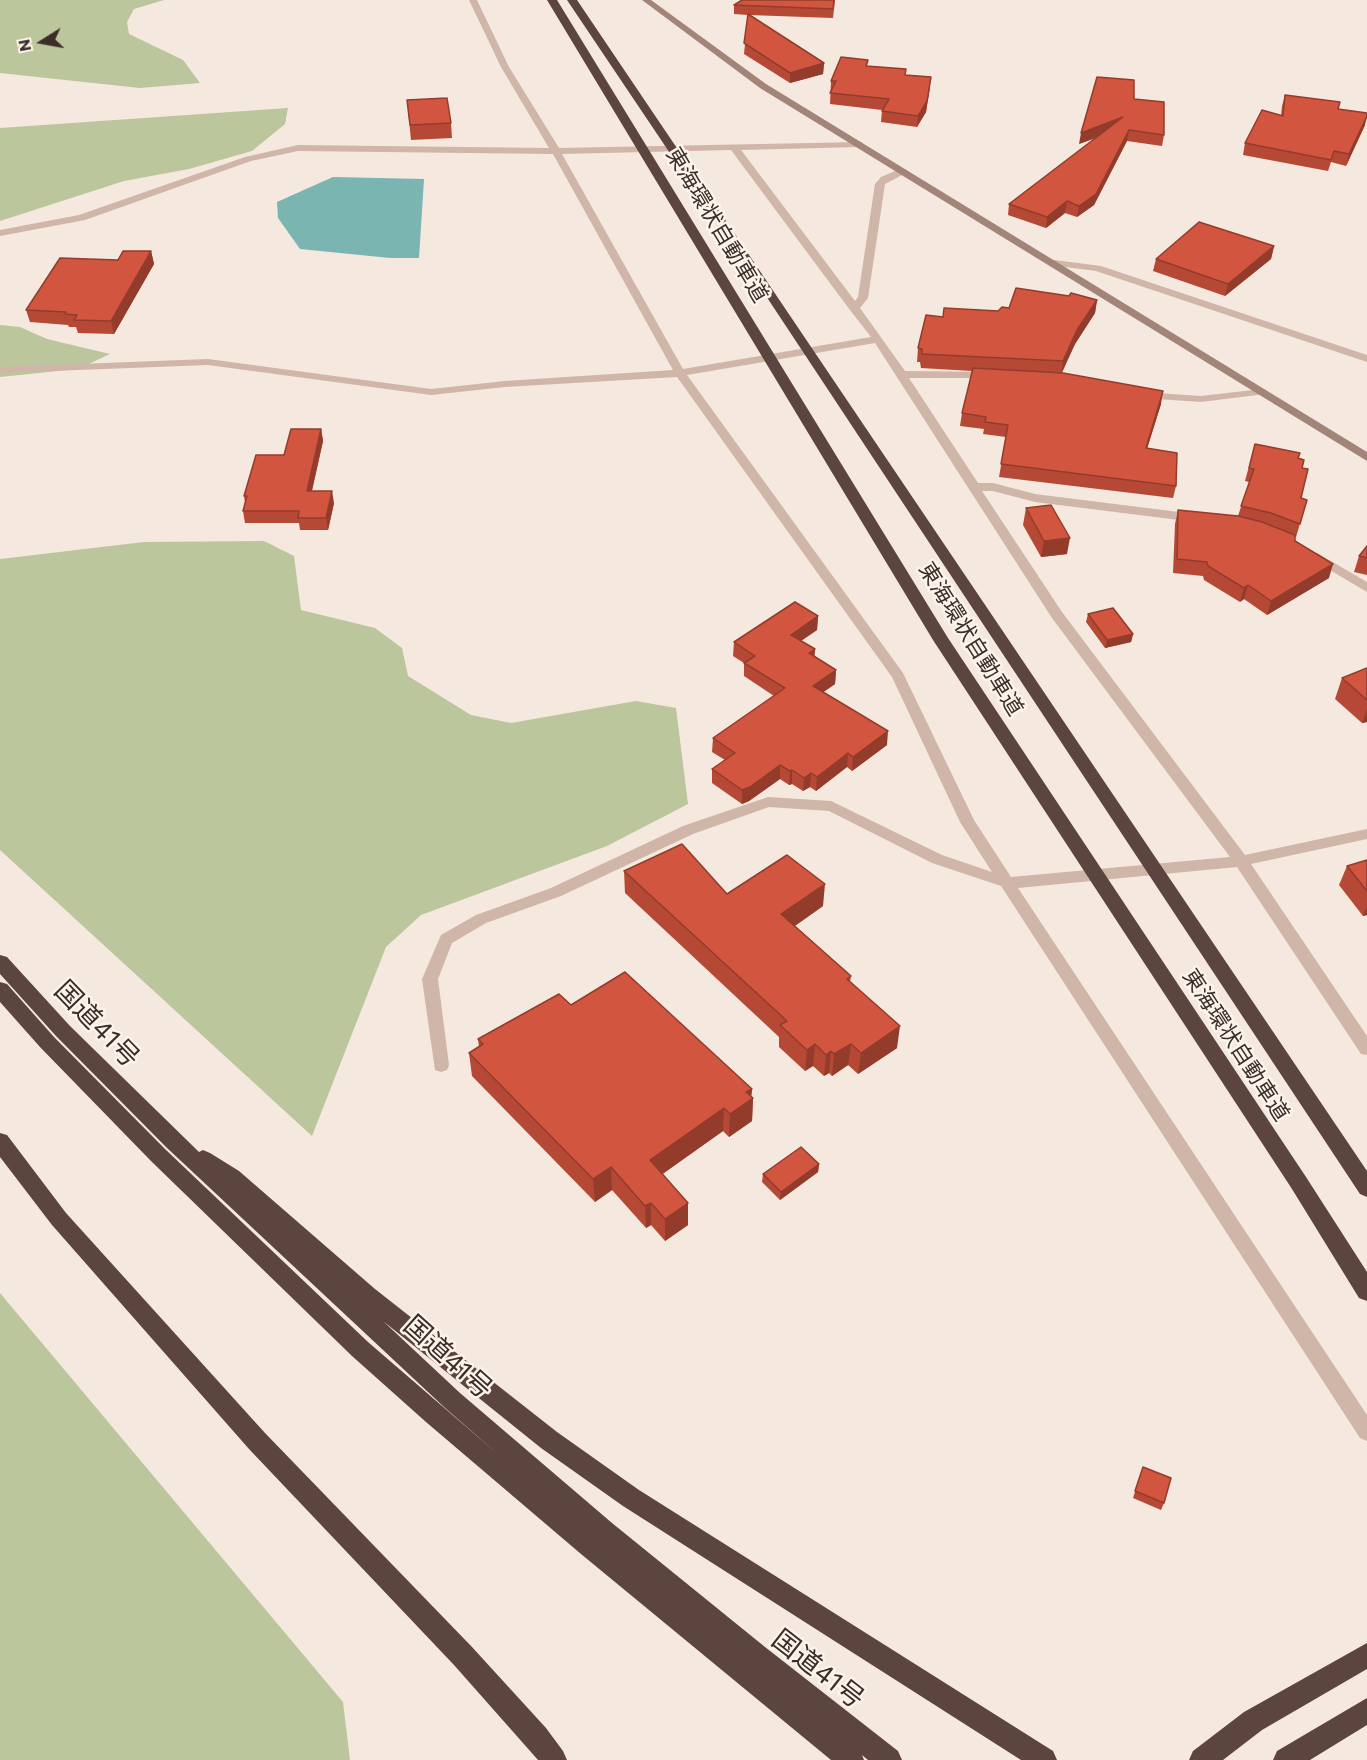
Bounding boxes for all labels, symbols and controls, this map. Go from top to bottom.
north arrow [12,12,72,72]
text: N [13,38,34,53]
street label: 東海環状自動車道 [660,143,774,307]
street label: 東海環状自動車道 [913,557,1029,721]
street label: 東海環状自動車道 [1177,964,1295,1126]
street label: 国道41号 [48,974,146,1074]
street label: 国道41号 [397,1309,499,1405]
street label: 国道41号 [766,1623,870,1715]

